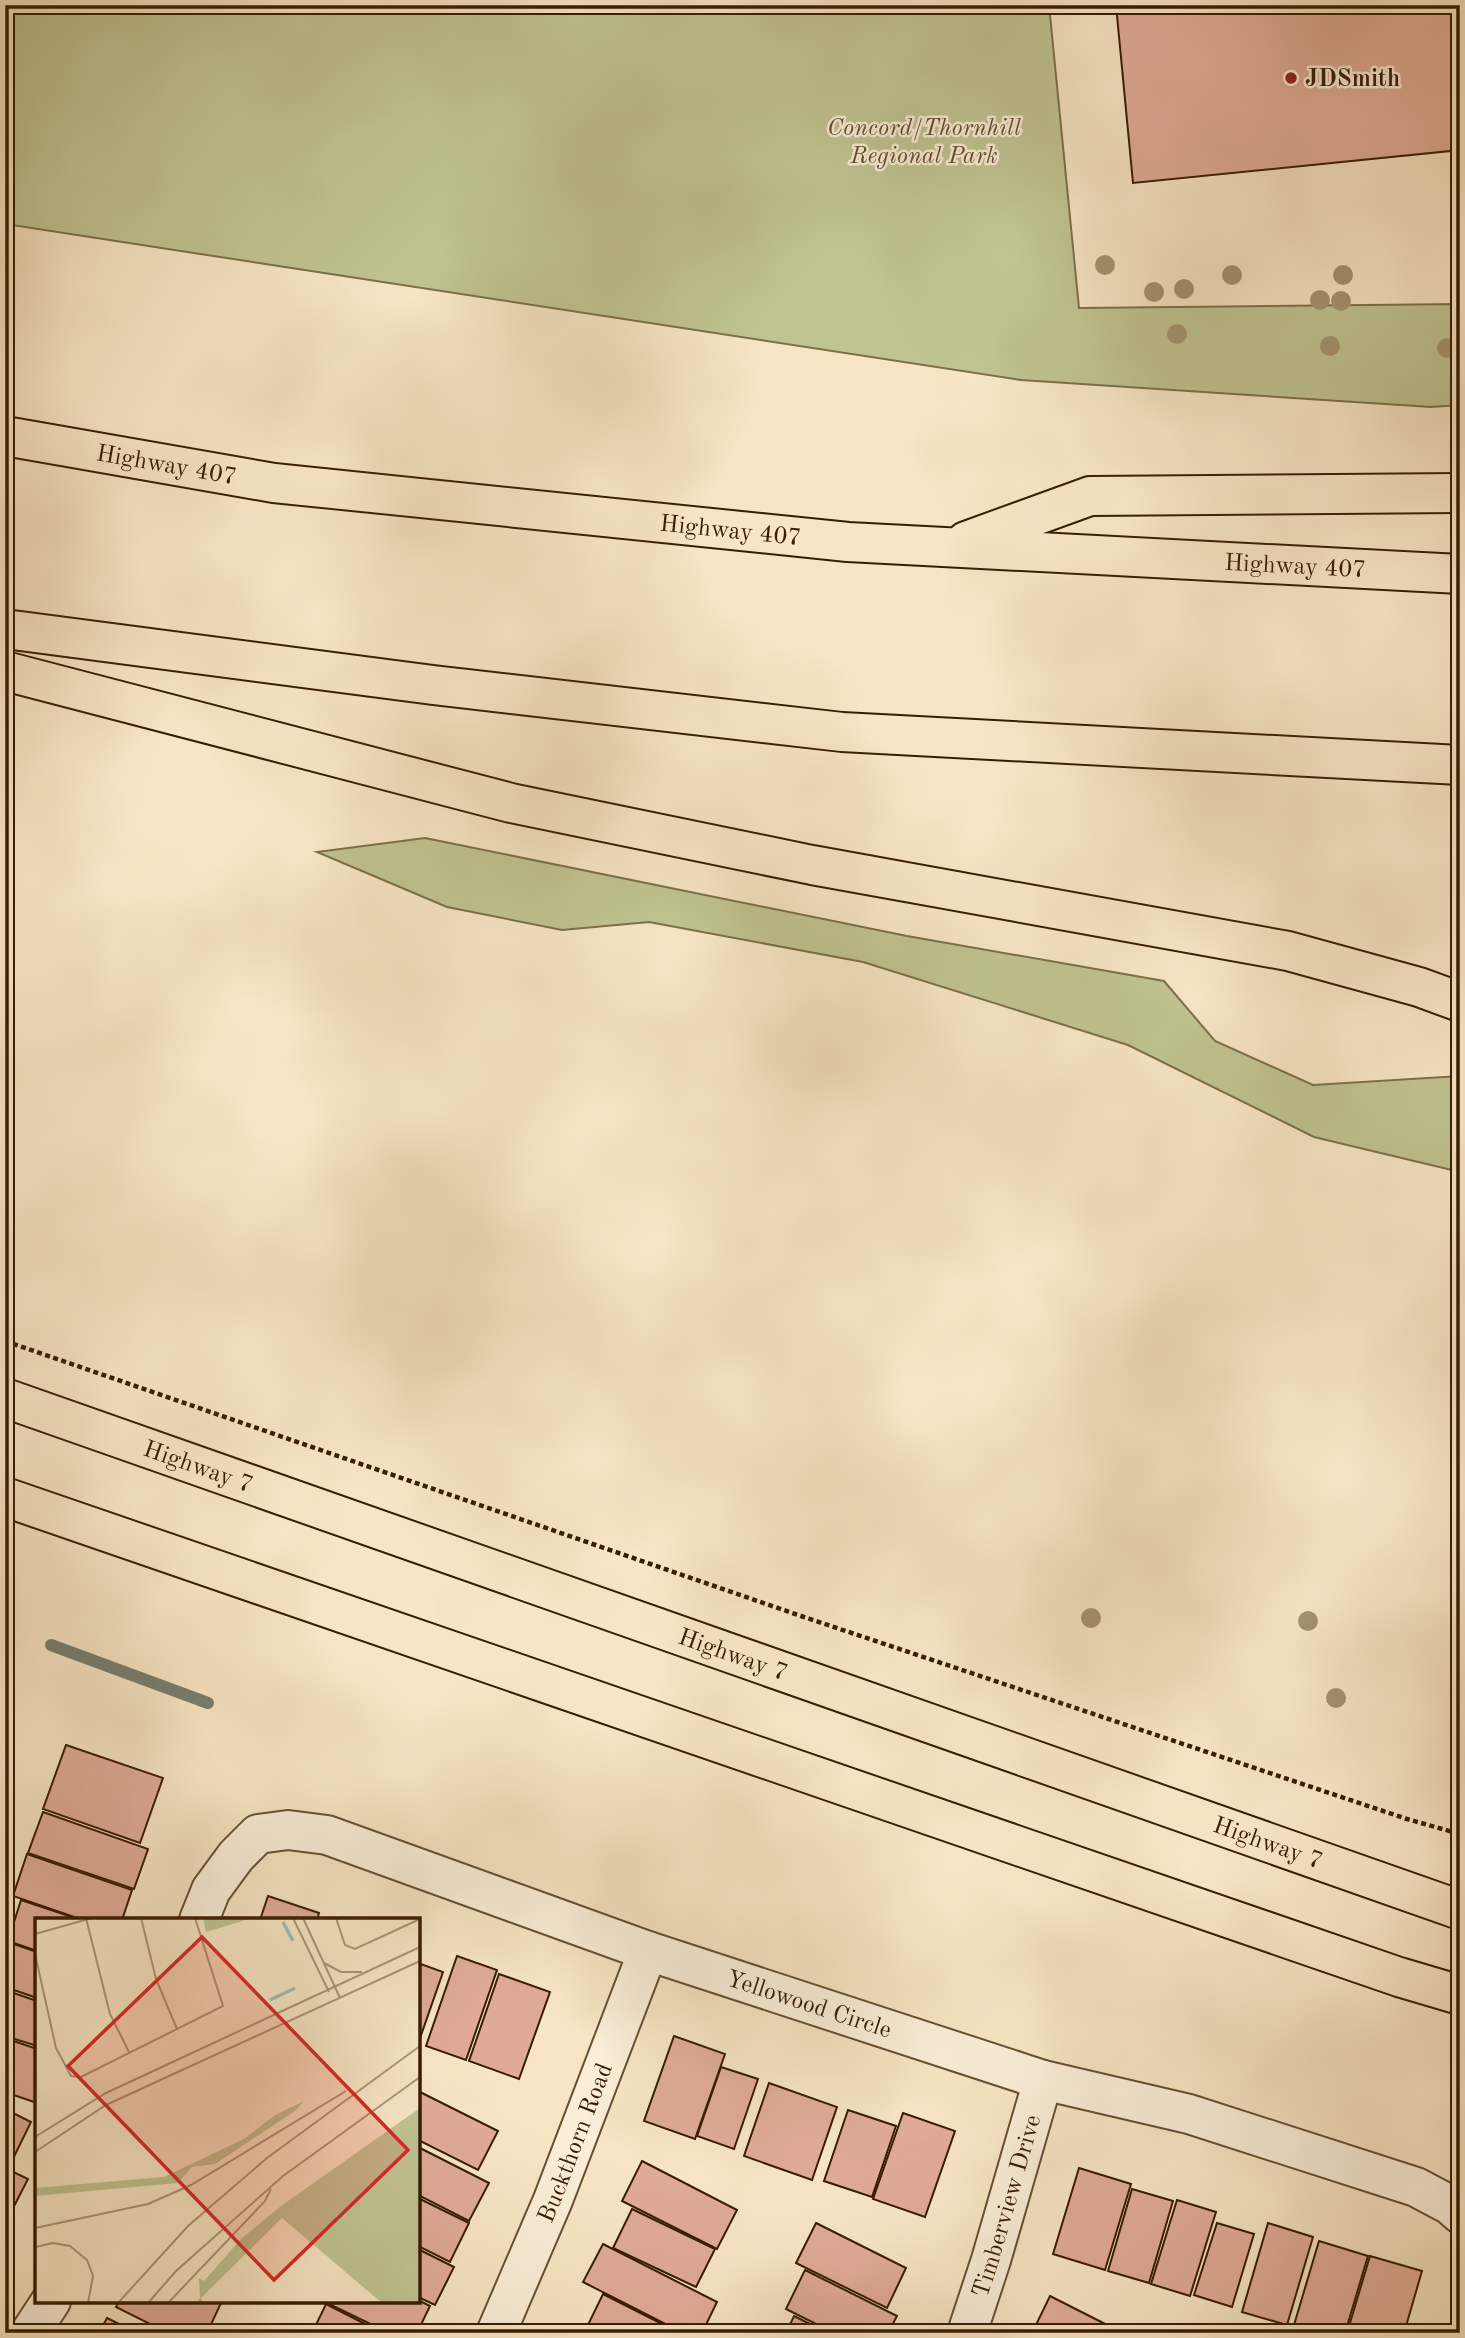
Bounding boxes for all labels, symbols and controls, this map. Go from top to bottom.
place label: JDSmith [1305,68,1400,92]
marker: JDSmith [1283,70,1299,86]
park label: Concord/Thornhill Regional Park [827,117,1021,169]
street label: Highway 407 [94,442,238,490]
street label: Highway 407 [658,513,802,551]
street label: Highway 407 [1224,552,1367,583]
street label: Highway 7 [140,1438,256,1498]
street label: Highway 7 [675,1626,790,1686]
street label: Highway 7 [1210,1814,1325,1875]
inset map [35,1918,420,2303]
street label: Yellowood Circle [723,1967,894,2044]
street label: Buckthorn Road [535,2060,618,2227]
street label: Timberview Drive [969,2112,1046,2301]

